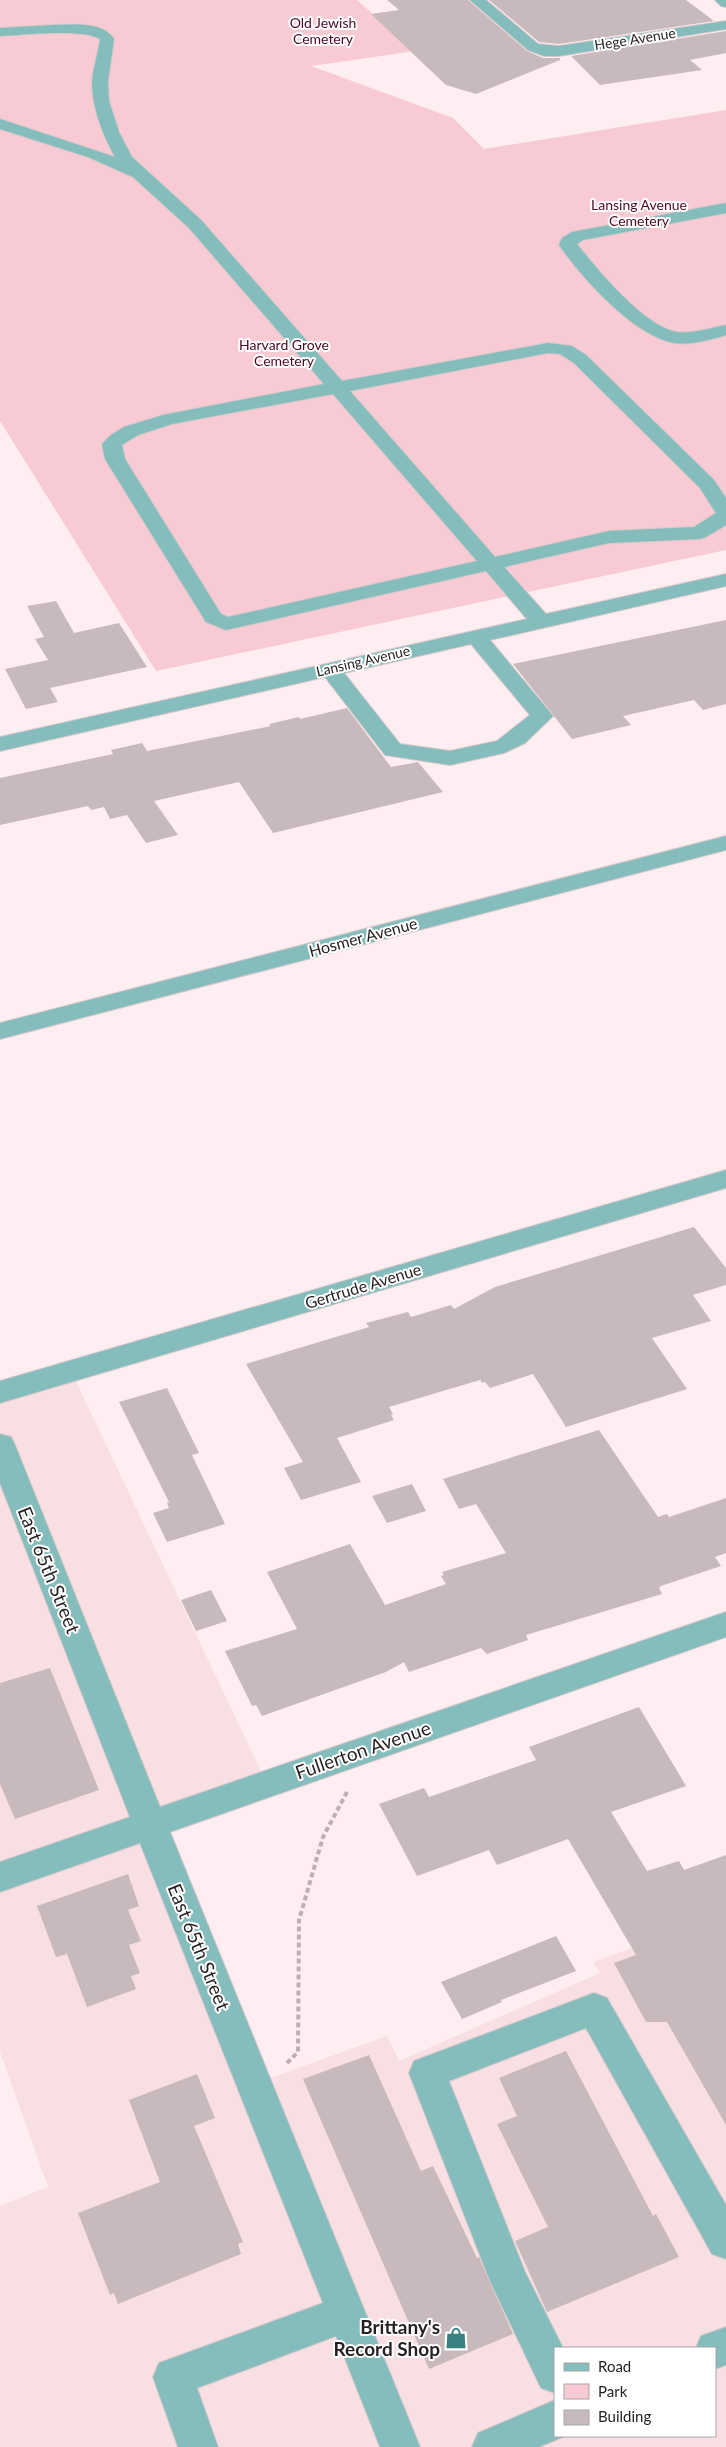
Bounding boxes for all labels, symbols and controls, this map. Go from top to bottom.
park label: Old Jewish Cemetery [290,14,356,47]
street label: Hege Avenue [593,24,677,53]
park label: Lansing Avenue Cemetery [591,196,687,229]
park label: Harvard Grove Cemetery [239,336,329,369]
street label: Lansing Avenue [314,641,412,680]
street label: Hosmer Avenue [307,913,419,960]
street label: Gertrude Avenue [303,1259,423,1312]
street label: East 65th Street [14,1503,85,1637]
street label: Fullerton Avenue [292,1716,434,1783]
street label: East 65th Street [164,1880,235,2014]
place label: Brittany's Record Shop [333,2315,440,2360]
shop icon: Brittany's Record Shop [443,2325,469,2351]
legend [554,2347,716,2437]
text: Road [598,2357,631,2375]
text: Park [598,2382,628,2400]
text: Building [598,2407,651,2425]

